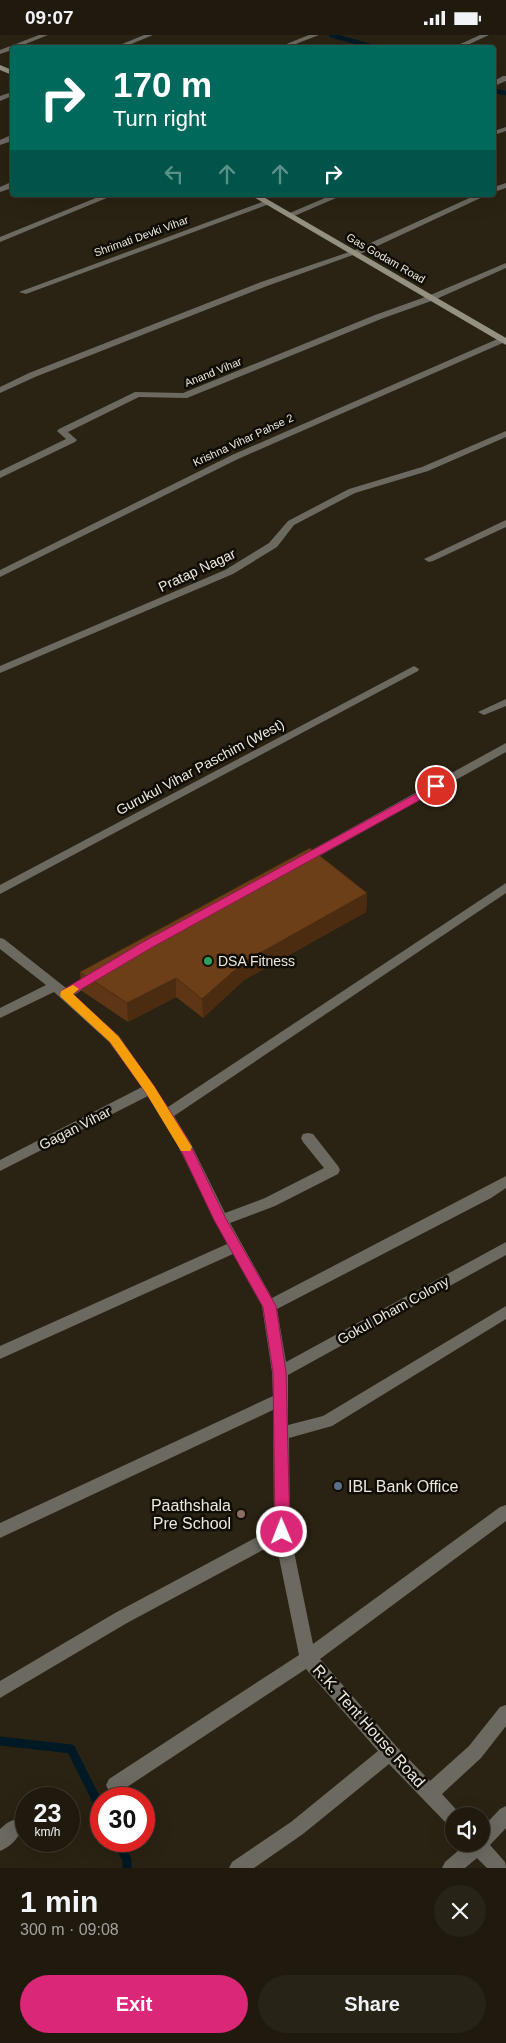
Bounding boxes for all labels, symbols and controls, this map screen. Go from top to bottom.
text: 09:07 [25,7,74,28]
icon: right [30,65,95,130]
text: 170 m [113,65,212,104]
text: Turn right [113,106,206,131]
icon: left [160,160,188,188]
icon: ahead [213,160,241,188]
icon: ahead [266,160,294,188]
icon: right [319,160,347,188]
street label: Shrimati Devki Vihar [92,213,190,259]
street label: Gas Godam Road [345,231,427,285]
street label: Anand Vihar [183,355,244,389]
street label: Krishna Vihar Pahse 2 [191,411,295,469]
street label: Pratap Nagar [156,545,238,595]
street label: Gurukul Vihar Paschim (West) [113,716,287,818]
pin [415,765,457,807]
icon: arrive [422,772,450,800]
place label: DSA Fitness [218,953,295,969]
marker: DSA Fitness [202,955,214,967]
street label: Gagan Vihar [36,1103,114,1153]
street label: Gokul Dham Colony [334,1273,452,1347]
place label: IBL Bank Office [348,1478,458,1495]
marker: IBL Bank Office [332,1480,344,1492]
place label: Paathshala Pre School [151,1497,231,1532]
position arrow [255,1505,307,1557]
marker: Paathshala Pre School [235,1508,247,1520]
street label: R.K. Tent House Road [310,1661,428,1791]
speed limit sign: 30 [90,1787,155,1852]
text: 23 [34,1799,61,1827]
map controls [445,1807,490,1852]
button: sound [445,1807,490,1852]
text: km/h [34,1825,61,1839]
text: 1 min [20,1885,98,1918]
button: close [434,1885,486,1937]
text: 300 m · 09:08 [20,1921,119,1938]
button: Exit [20,1975,248,2033]
button: Share [258,1975,486,2033]

